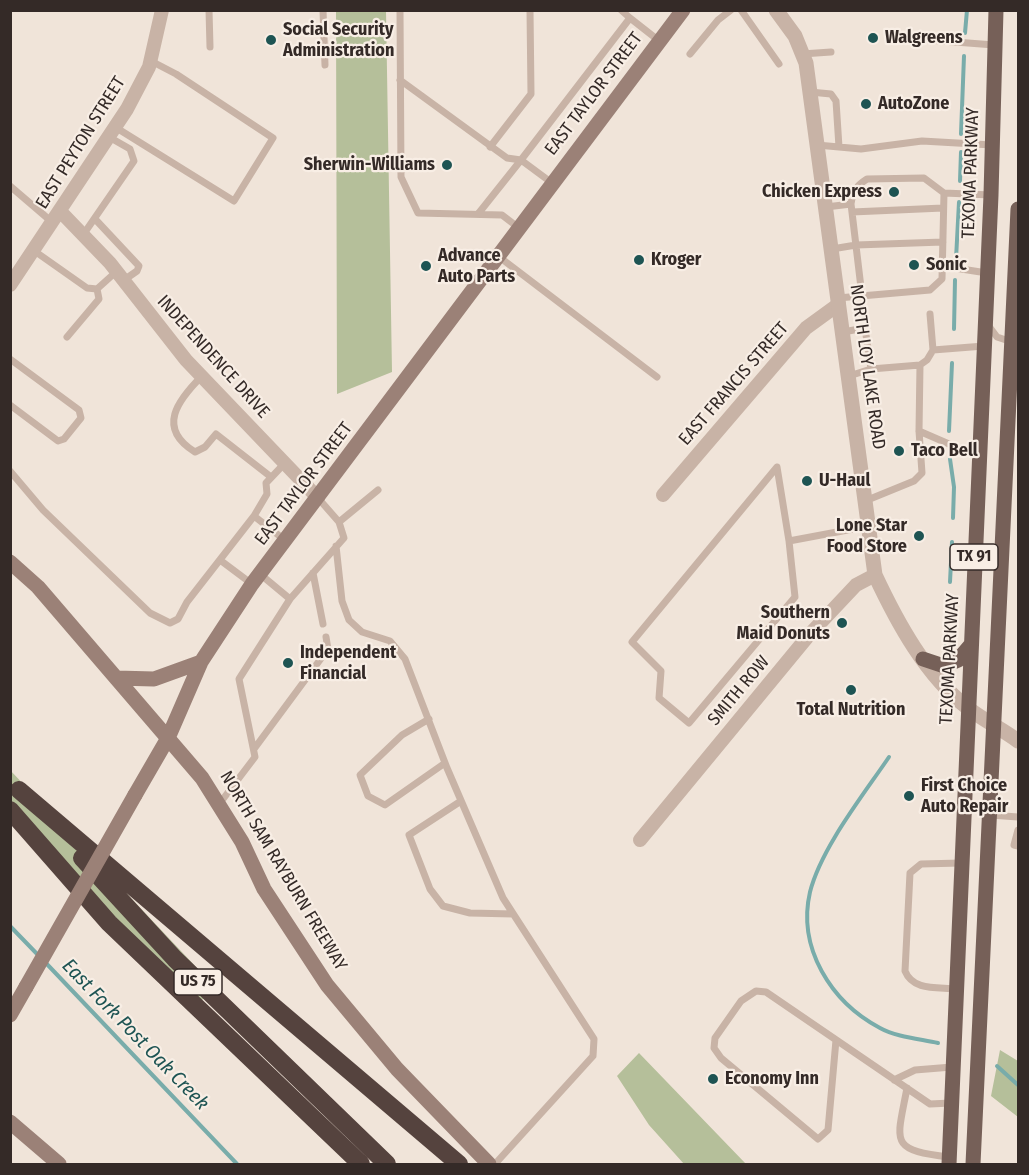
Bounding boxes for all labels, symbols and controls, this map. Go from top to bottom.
place label: Social Security Administration [283,19,394,62]
place label: Walgreens [885,27,963,49]
street label: EAST TAYLOR STREET [541,28,647,160]
marker: Walgreens [866,31,880,45]
marker: Social Security Administration [264,33,278,47]
street label: EAST PEYTON STREET [32,73,130,213]
place label: AutoZone [878,93,949,115]
marker: AutoZone [859,97,873,111]
street label: TEXOMA PARKWAY [958,107,984,239]
place label: Sherwin-Williams [304,154,435,176]
marker: Sherwin-Williams [440,158,454,172]
place label: Chicken Express [762,181,882,203]
marker: Chicken Express [887,185,901,199]
place label: Advance Auto Parts [438,245,515,288]
place label: Kroger [651,249,701,271]
marker: Kroger [632,253,646,267]
place label: Sonic [926,254,967,276]
marker: Sonic [907,258,921,272]
marker: Advance Auto Parts [419,259,433,273]
street label: NORTH LOY LAKE ROAD [845,283,889,451]
street label: INDEPENDENCE DRIVE [152,291,274,423]
street label: EAST FRANCIS STREET [675,318,793,450]
street label: EAST TAYLOR STREET [251,418,357,550]
place label: Taco Bell [911,440,978,462]
marker: Taco Bell [892,444,906,458]
place label: U-Haul [819,470,870,492]
marker: U-Haul [800,474,814,488]
place label: Lone Star Food Store [827,515,907,558]
marker: Lone Star Food Store [912,529,926,543]
road number: TX 91 [950,544,998,570]
street label: TEXOMA PARKWAY [936,593,964,725]
place label: Southern Maid Donuts [737,602,830,644]
marker: Southern Maid Donuts [835,616,849,630]
place label: Independent Financial [300,642,396,684]
street label: SMITH ROW [704,652,774,730]
marker: Independent Financial [281,656,295,670]
marker: Total Nutrition [844,683,858,697]
place label: Total Nutrition [797,699,905,721]
street label: NORTH SAM RAYBURN FREEWAY [215,767,351,975]
place label: First Choice Auto Repair [921,775,1008,818]
marker: First Choice Auto Repair [902,789,916,803]
water label: East Fork Post Oak Creek [57,954,213,1116]
road number: US 75 [174,969,222,995]
place label: Economy Inn [725,1068,819,1090]
marker: Economy Inn [706,1072,720,1086]

